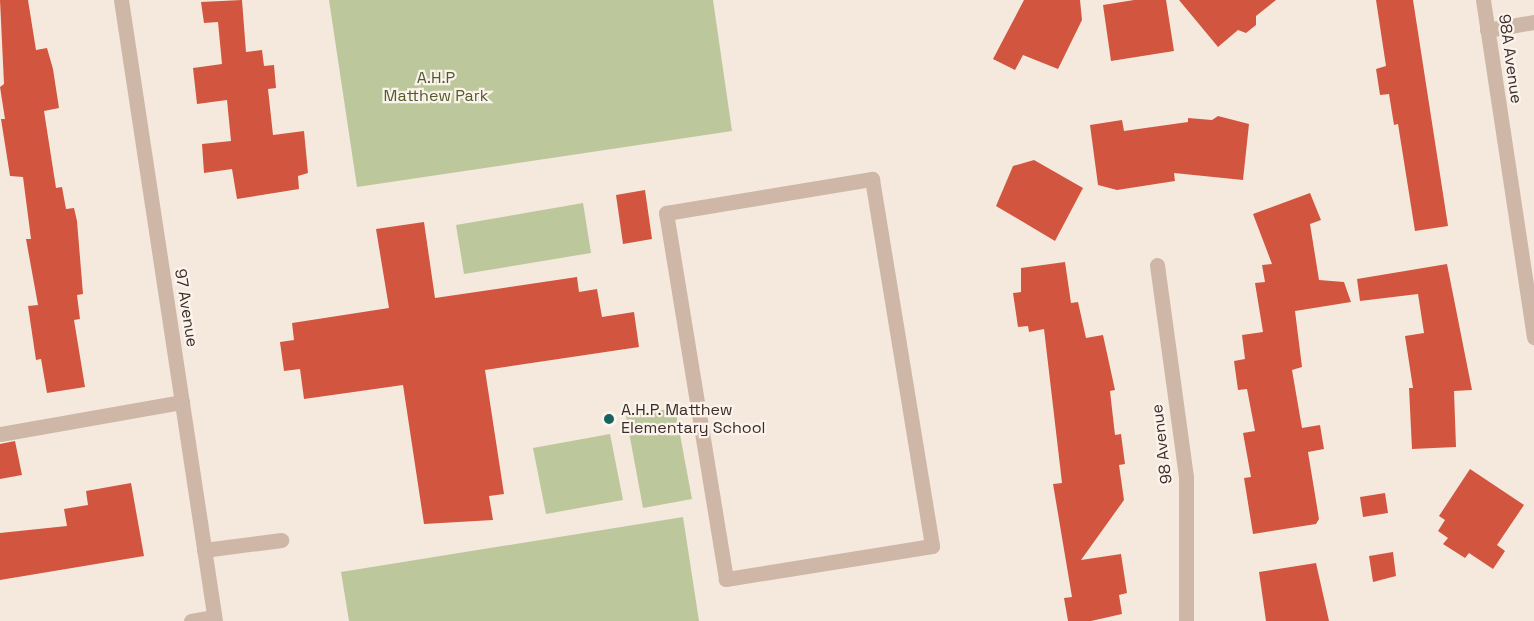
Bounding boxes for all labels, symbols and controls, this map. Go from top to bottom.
street label: 98A Avenue [1494,13,1526,105]
park label: A.H.P Matthew Park [384,68,488,106]
street label: 97 Avenue [170,267,202,349]
place label: A.H.P. Matthew Elementary School [621,400,766,438]
street label: 98 Avenue [1148,403,1176,485]
marker: A.H.P. Matthew Elementary School [602,412,616,426]

